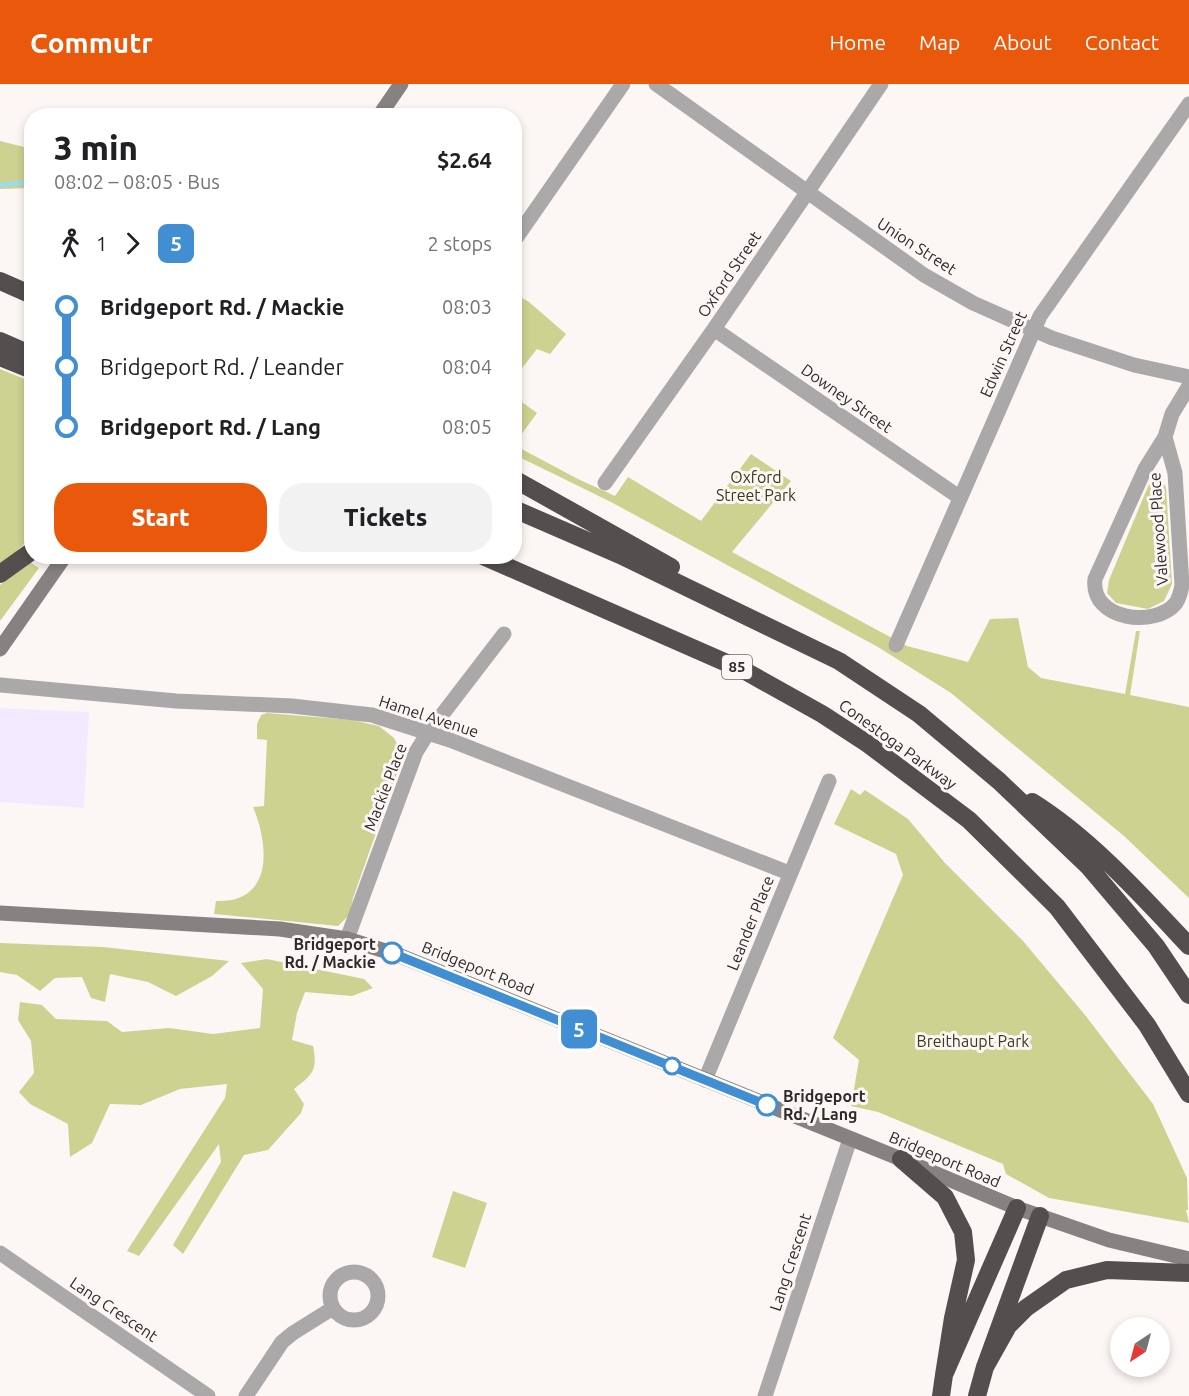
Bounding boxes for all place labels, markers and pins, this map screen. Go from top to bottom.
place label: Bridgeport Rd. / Mackie [285,935,376,971]
marker: Bridgeport Rd. / Mackie [381,942,403,964]
unlabelled marker [663,1057,681,1075]
place label: Bridgeport Rd. / Lang [783,1087,866,1123]
marker: Bridgeport Rd. / Lang [756,1094,778,1116]

